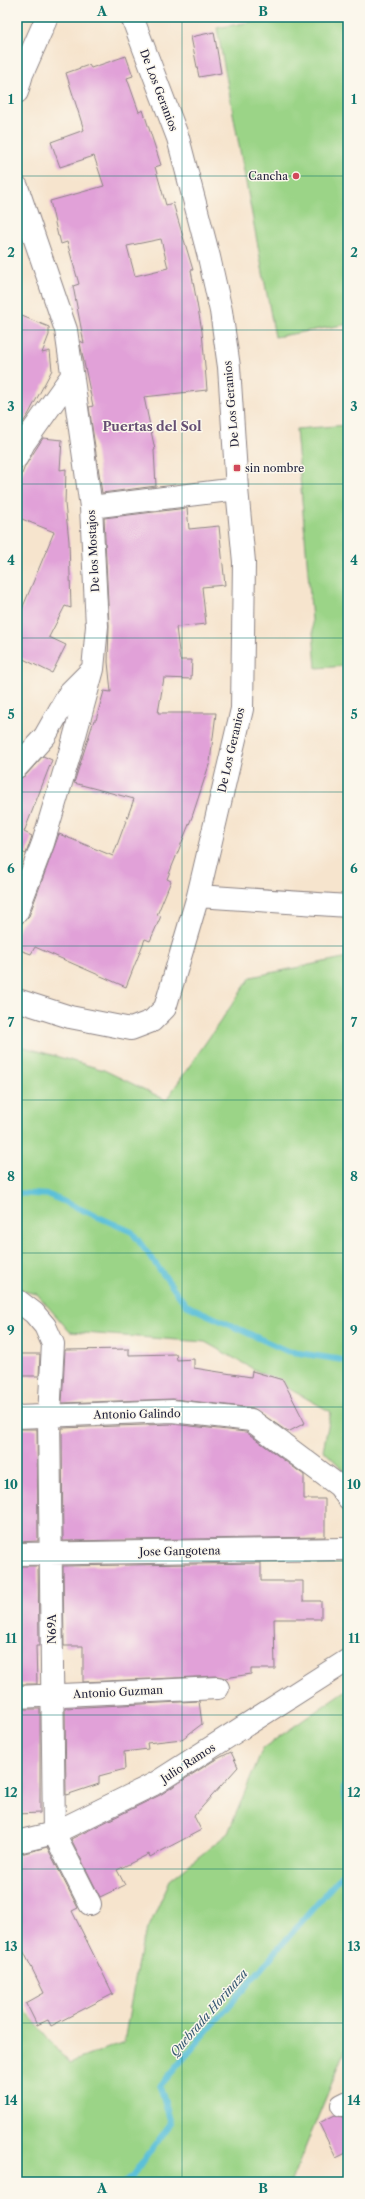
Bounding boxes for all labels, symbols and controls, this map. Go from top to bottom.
text: A [96,3,108,19]
text: B [258,3,268,19]
street label: De Los Geranios [137,47,181,133]
text: 1 [8,91,14,107]
text: 1 [351,91,357,107]
place label: Cancha [248,169,288,183]
marker: Cancha [291,171,301,181]
text: 2 [7,244,15,260]
text: 2 [350,244,358,260]
street label: De Los Geranios [220,360,242,448]
text: 3 [7,398,15,414]
text: 3 [350,398,358,414]
district label: Puertas del Sol [102,418,202,434]
place label: sin nombre [245,461,304,475]
marker: sin nombre [232,463,242,473]
street label: De los Mostajos [84,509,102,593]
text: 4 [7,552,15,568]
text: 4 [350,552,358,568]
text: 5 [7,706,15,722]
street label: De Los Geranios [214,706,248,794]
text: 5 [350,706,358,722]
text: 6 [7,860,15,876]
text: 6 [350,860,358,876]
text: 7 [8,1014,15,1030]
text: 7 [351,1014,358,1030]
text: 8 [7,1168,15,1184]
text: 8 [350,1168,358,1184]
text: 9 [7,1322,15,1338]
text: 9 [350,1322,358,1338]
street label: Antonio Galindo [92,1406,181,1422]
text: 10 [4,1476,18,1492]
text: 10 [347,1476,361,1492]
street label: Jose Gangotena [137,1543,221,1559]
street label: N69A [45,1613,59,1644]
text: 11 [5,1630,17,1646]
text: 11 [348,1630,360,1646]
street label: Antonio Guzman [72,1683,163,1701]
street label: Julio Ramos [156,1740,218,1787]
text: 12 [4,1784,18,1800]
text: 12 [347,1784,361,1800]
text: 13 [4,1938,18,1954]
text: 13 [347,1938,361,1954]
water label: Quebrada Horinaza [167,1966,251,2059]
text: 14 [4,2092,18,2108]
text: 14 [347,2092,361,2108]
text: A [96,2180,108,2196]
text: B [258,2180,268,2196]

